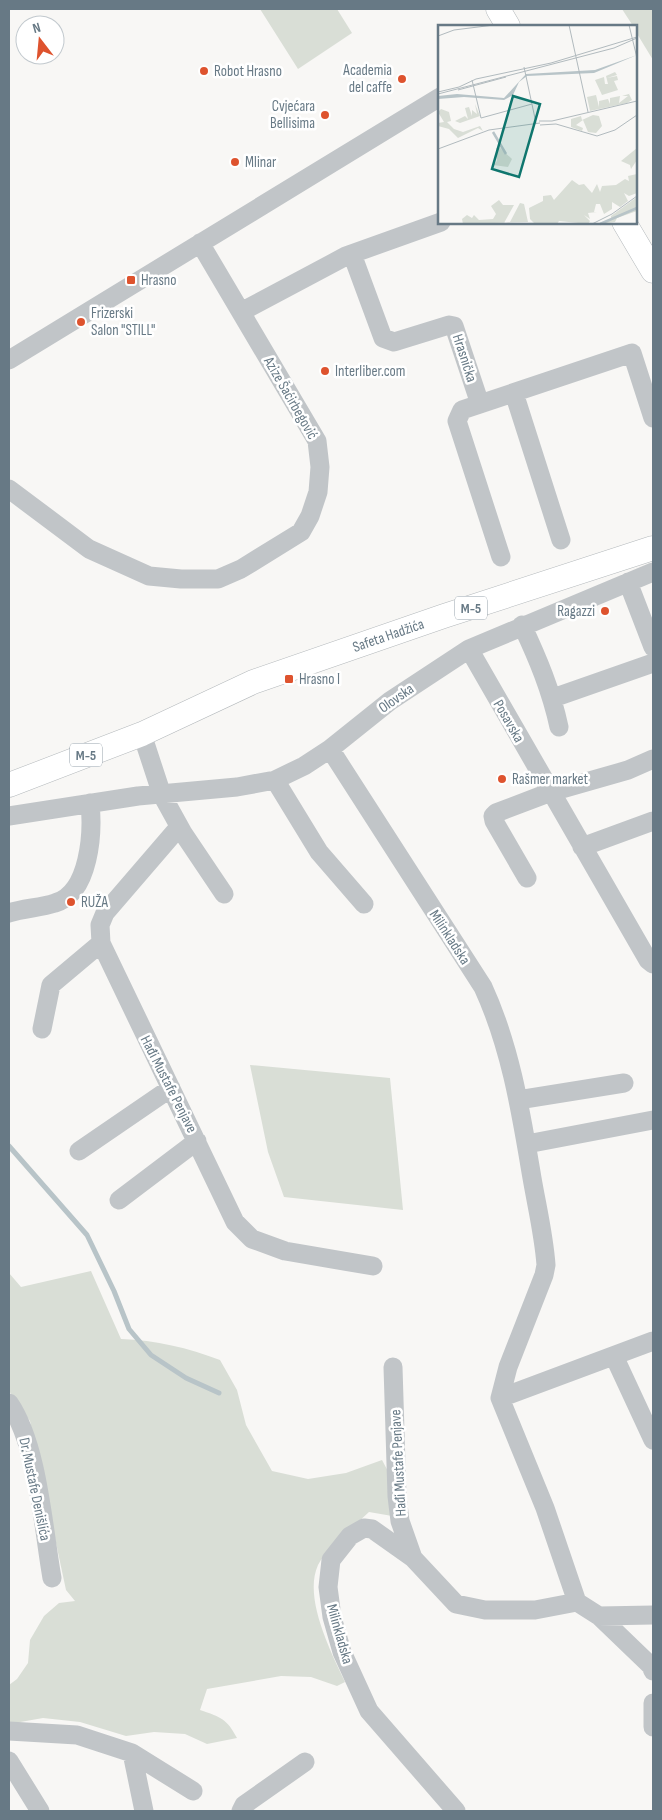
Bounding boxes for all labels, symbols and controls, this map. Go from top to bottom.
north arrow [15,15,65,65]
text: N [31,19,42,37]
inset map [438,25,637,224]
place label: Academia del caffe [342,61,392,97]
place label: Robot Hrasno [214,62,282,81]
marker: Robot Hrasno [198,65,210,77]
marker: Academia del caffe [396,73,408,85]
place label: Cvjećara Bellisima [270,97,315,133]
marker: Cvjećara Bellisima [319,109,331,121]
place label: Mlinar [245,153,277,172]
marker: Mlinar [229,156,241,168]
place label: Hrasno [141,271,177,290]
marker: Hrasno [125,274,137,286]
place label: Frizerski Salon "STILL" [91,304,155,340]
marker: Frizerski Salon "STILL" [75,316,87,328]
street label: Hrasnička [448,332,481,385]
street label: Azize Šaćirbegović [259,353,322,443]
place label: Interliber.com [335,362,405,381]
marker: Interliber.com [319,365,331,377]
road number: M-5 [455,596,487,620]
place label: Ragazzi [557,602,595,621]
marker: Ragazzi [599,605,611,617]
street label: Safeta Hadžića [350,615,427,657]
place label: Hrasno I [299,670,340,689]
marker: Hrasno I [283,673,295,685]
street label: Olovska [375,679,418,717]
street label: Posavska [489,696,528,746]
road number: M-5 [70,744,102,766]
place label: Rašmer market [512,770,588,789]
marker: Rašmer market [496,773,508,785]
place label: RUŽA [81,893,108,912]
marker: RUŽA [65,896,77,908]
street label: Milinkladska [425,906,474,968]
street label: Hađi Mustafe Penjave [136,1032,201,1136]
street label: Hađi Mustafe Penjave [386,1409,411,1517]
street label: Dr. Mustafe Denišlića [14,1436,55,1543]
street label: Milinkladska [322,1602,357,1667]

